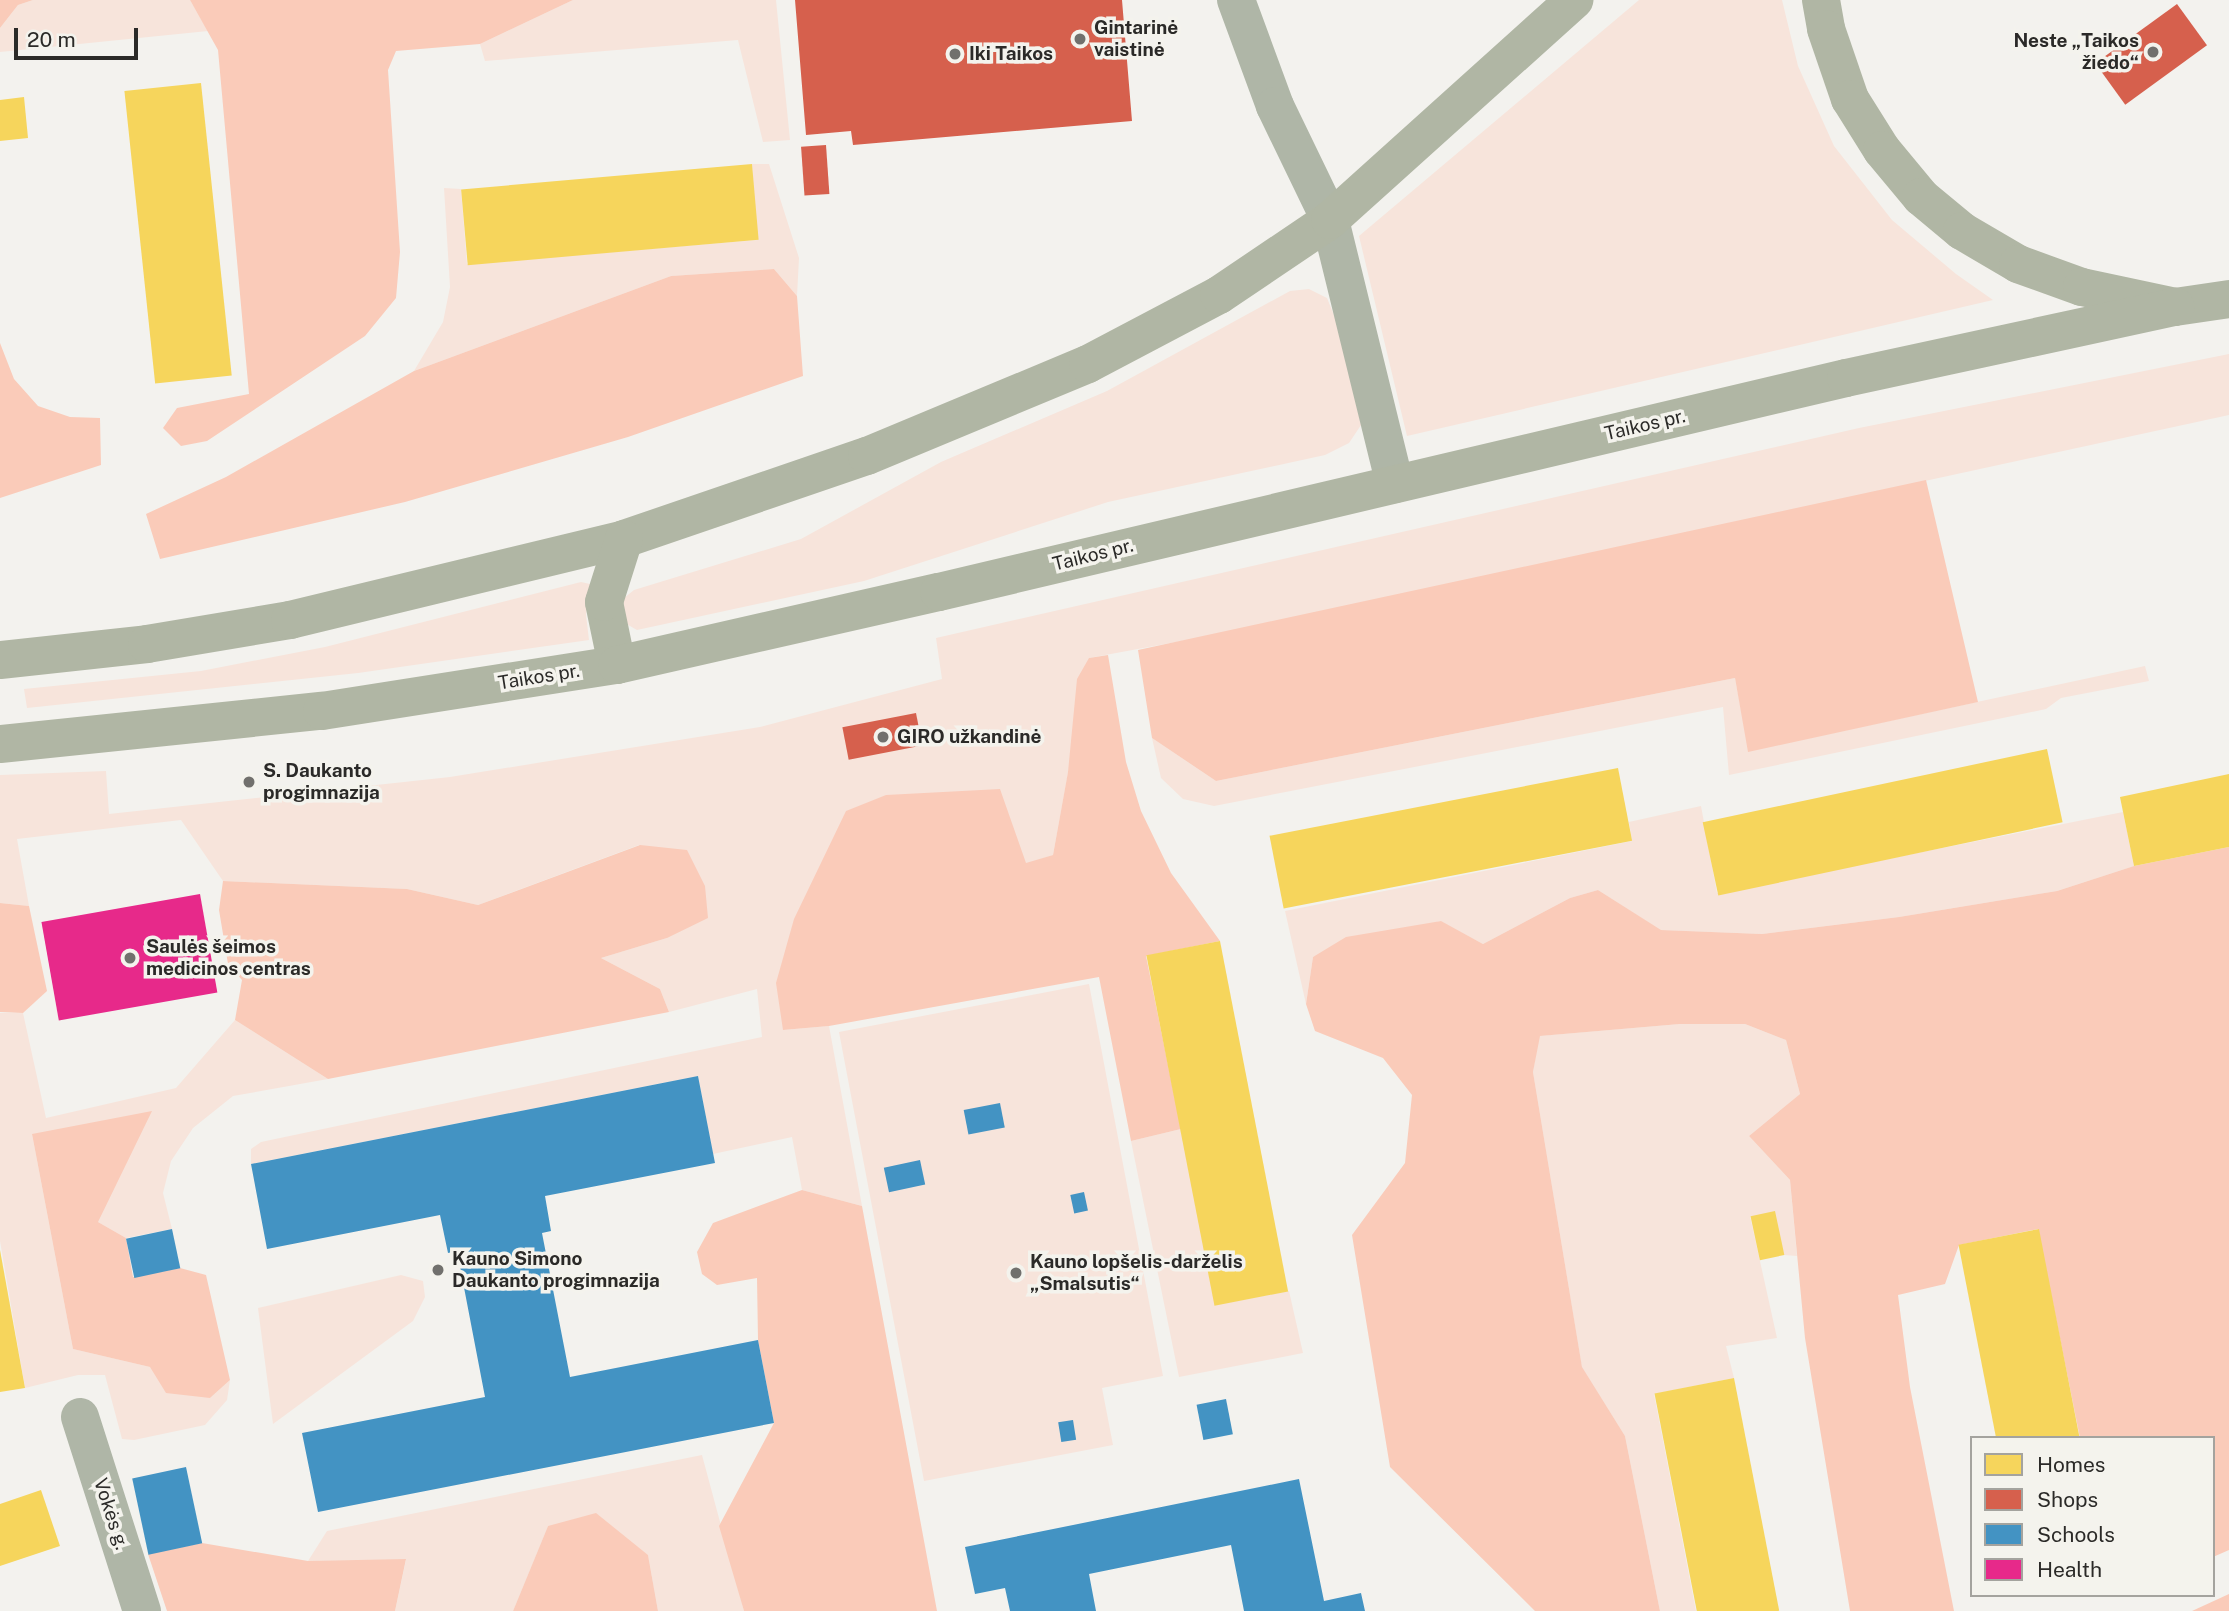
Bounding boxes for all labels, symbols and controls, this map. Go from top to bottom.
scale bar [18,14,142,58]
place label: Gintarinė vaistinė [1094,17,1178,61]
text: 20 m [27,27,76,52]
place label: Neste „Taikos žiedo“ [2013,30,2139,74]
marker: Gintarinė vaistinė [1072,31,1088,47]
place label: Iki Taikos [969,43,1053,65]
marker: Neste „Taikos žiedo“ [2145,44,2161,60]
marker: Iki Taikos [947,46,963,62]
street label: Taikos pr. [1602,405,1688,445]
street label: Taikos pr. [1050,534,1136,576]
street label: Taikos pr. [497,659,581,695]
place label: GIRO užkandinė [897,726,1041,748]
marker: GIRO užkandinė [875,729,891,745]
place label: S. Daukanto progimnazija [263,760,380,804]
marker: S. Daukanto progimnazija [241,774,257,790]
place label: Saulės šeimos medicinos centras [146,936,311,980]
marker: Saulės šeimos medicinos centras [120,948,140,968]
place label: Kauno Simono Daukanto progimnazija [452,1248,660,1292]
place label: Kauno lopšelis-darželis „Smalsutis“ [1030,1251,1243,1295]
marker: Kauno Simono Daukanto progimnazija [430,1262,446,1278]
marker: Kauno lopšelis-darželis „Smalsutis“ [1008,1265,1024,1281]
legend [1970,1436,2215,1597]
text: Homes [2037,1452,2105,1477]
street label: Vokės g. [89,1475,133,1553]
text: Shops [2037,1487,2098,1512]
text: Schools [2037,1522,2115,1547]
text: Health [2037,1557,2102,1582]

